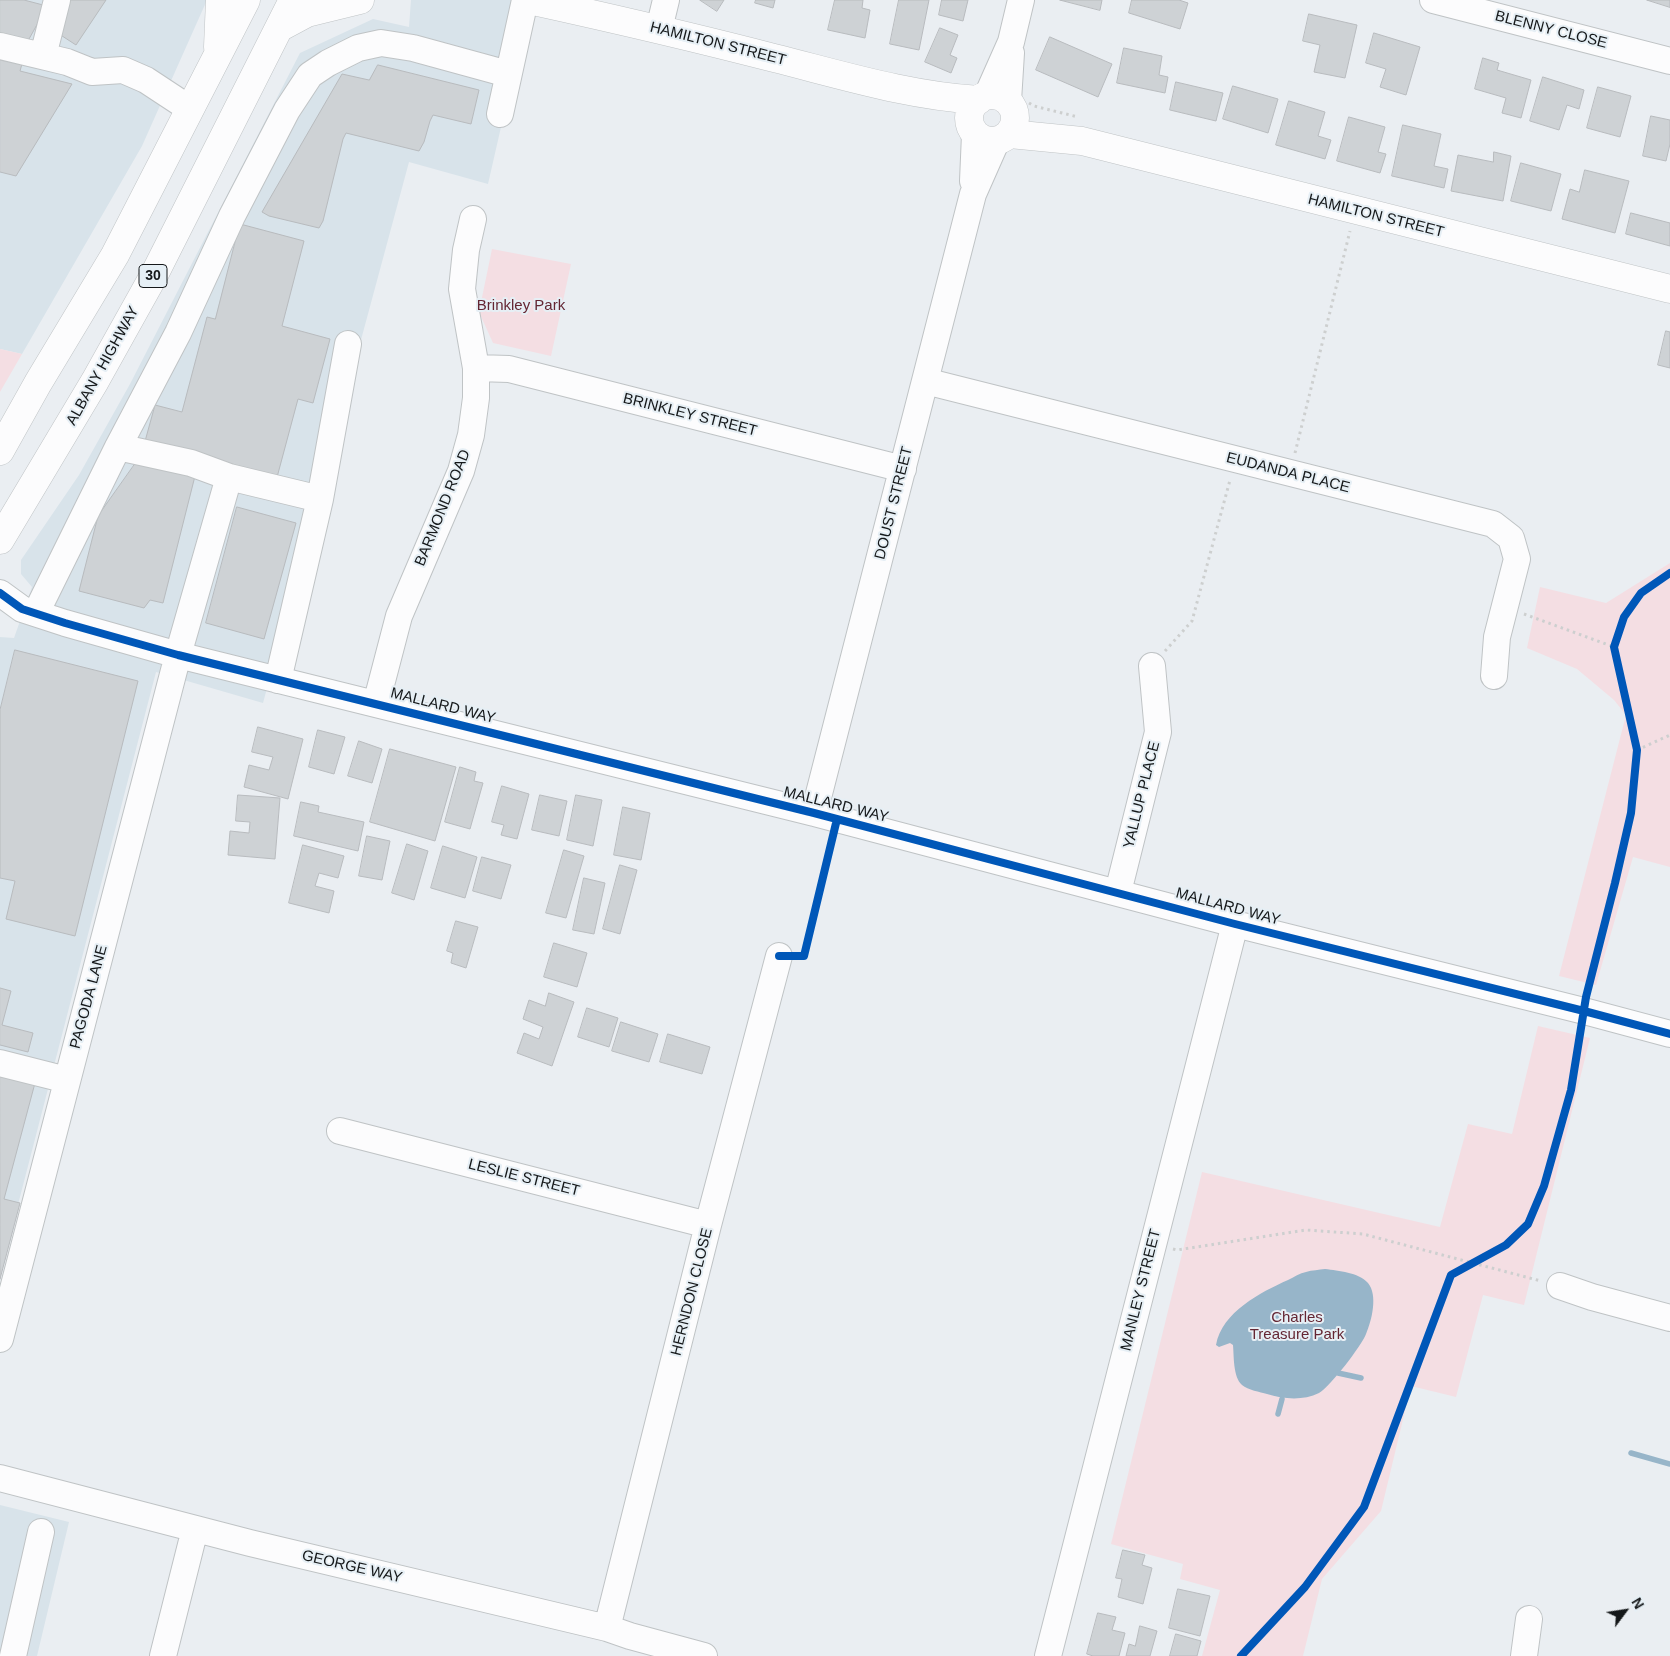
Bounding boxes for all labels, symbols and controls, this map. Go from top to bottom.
street label: BLENNY CLOSE [1493,7,1609,53]
street label: HAMILTON STREET [648,18,788,70]
street label: HAMILTON STREET [1306,190,1446,242]
road number: 30 [139,264,167,288]
park label: Brinkley Park [477,297,565,315]
street label: ALBANY HIGHWAY [63,303,143,429]
street label: BRINKLEY STREET [621,390,759,440]
street label: DOUST STREET [871,445,917,561]
street label: BARMOND ROAD [411,447,475,569]
street label: EUDANDA PLACE [1224,449,1352,497]
street label: MALLARD WAY [389,684,497,728]
street label: YALLUP PLACE [1120,740,1164,850]
street label: MALLARD WAY [782,783,890,827]
street label: MALLARD WAY [1174,884,1282,930]
street label: PAGODA LANE [67,943,111,1051]
street label: LESLIE STREET [466,1155,582,1201]
street label: HERNDON CLOSE [667,1226,717,1358]
street label: MANLEY STREET [1117,1227,1165,1353]
park label: Charles Treasure Park [1250,1309,1344,1344]
street label: GEORGE WAY [300,1547,404,1587]
north arrow [1600,1586,1650,1636]
text: N [1628,1595,1647,1612]

